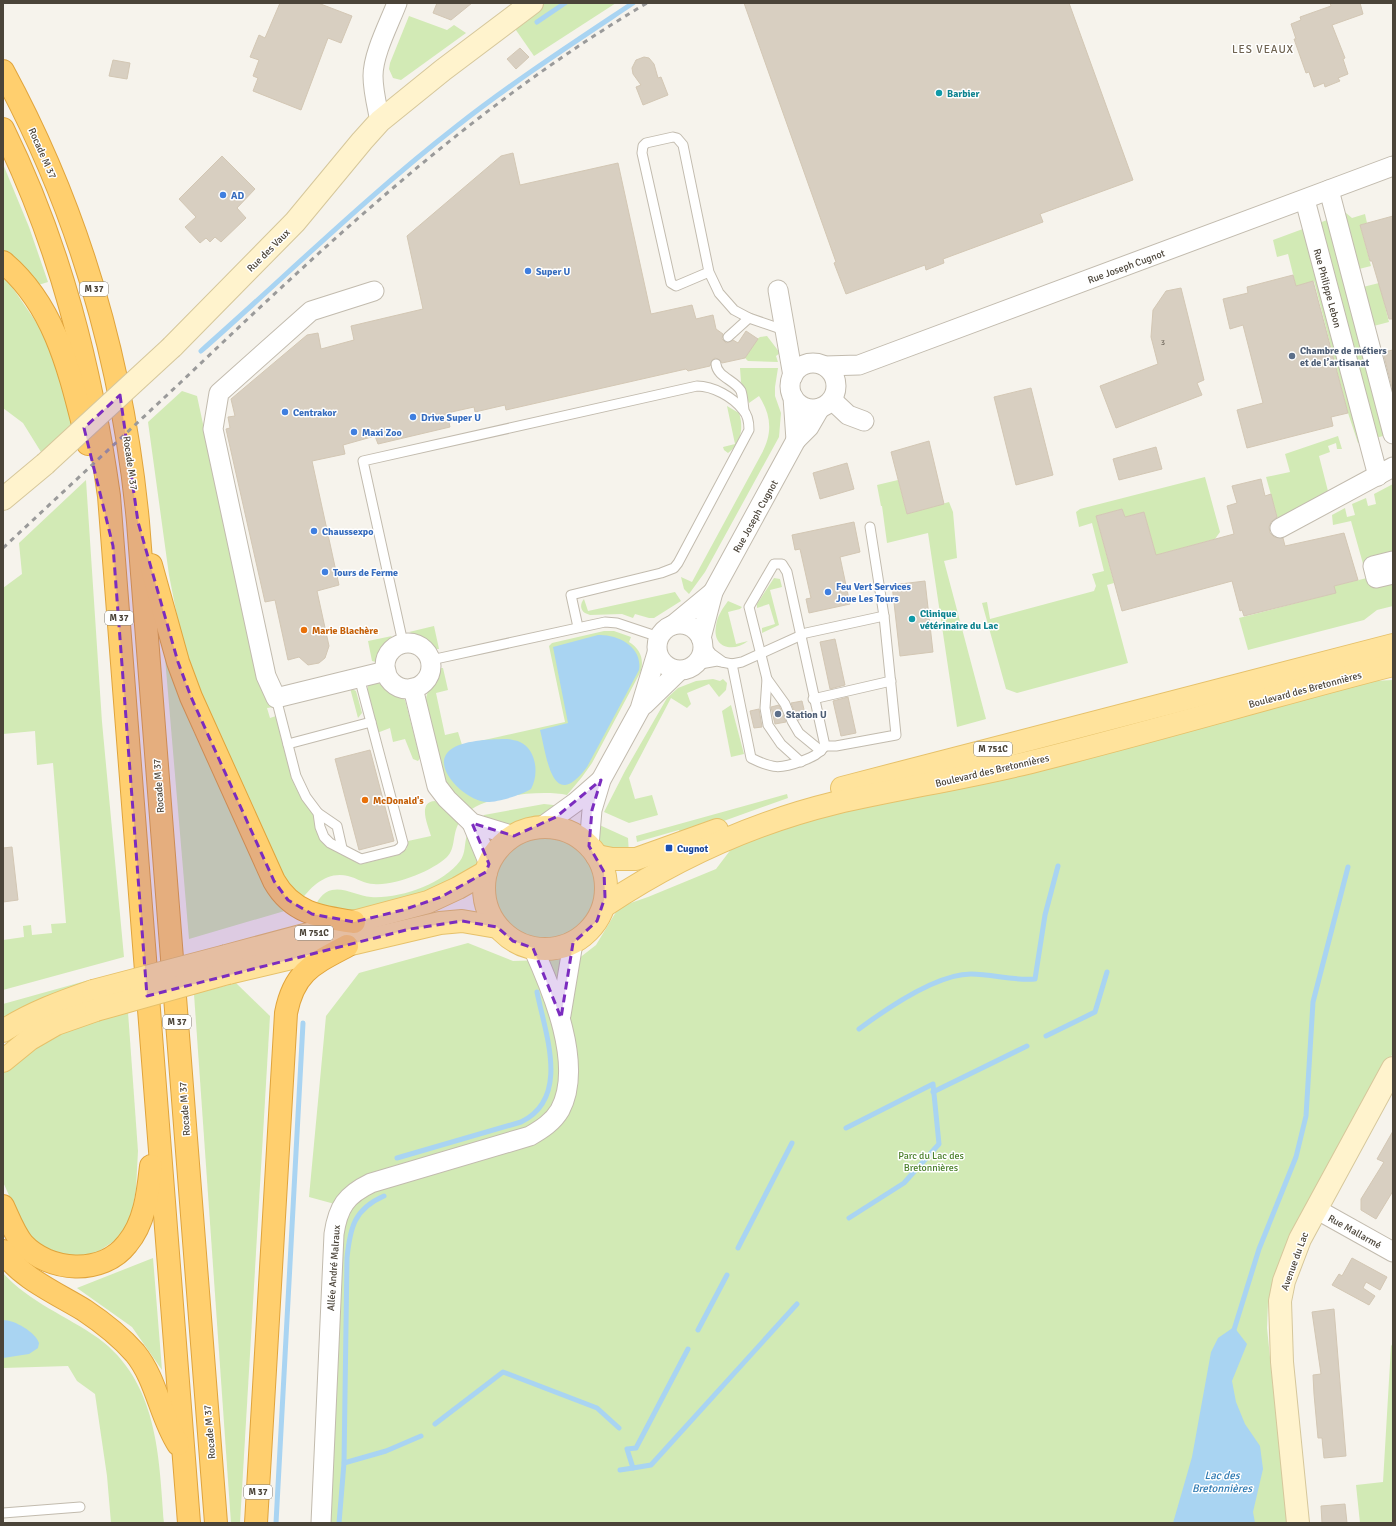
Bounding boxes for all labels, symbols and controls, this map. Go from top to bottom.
district label: LES VEAUX [1232,43,1294,56]
marker: Barbier [934,88,944,98]
place label: Barbier [947,88,980,100]
street label: Rocade M 37 [26,126,59,181]
marker: AD [218,190,228,200]
place label: AD [231,190,244,202]
street label: Rue des Vaux [245,226,293,275]
street label: Rue Joseph Cugnot [1086,247,1167,286]
street label: Rue Philippe Lebon [1311,247,1343,329]
marker: Super U [523,266,533,276]
place label: Super U [536,266,571,278]
road number: M 37 [80,282,108,296]
house number: 3 [1161,337,1165,347]
place label: Chambre de métiers et de l’artisanat [1300,345,1387,369]
marker: Chambre de métiers et de l’artisanat [1287,351,1297,361]
marker: Centrakor [280,407,290,417]
place label: Centrakor [293,407,337,419]
marker: Drive Super U [408,412,418,422]
place label: Drive Super U [421,412,481,424]
marker: Maxi Zoo [349,427,359,437]
place label: Maxi Zoo [362,427,402,439]
street label: Rocade M 37 [120,435,140,491]
street label: Rue Joseph Cugnot [731,478,781,555]
marker: Chaussexpo [309,526,319,536]
place label: Chaussexpo [322,526,373,538]
marker: Tours de Ferme [320,567,330,577]
place label: Tours de Ferme [333,567,398,579]
place label: Feu Vert Services Joue Les Tours [836,581,912,605]
marker: Feu Vert Services Joue Les Tours [823,587,833,597]
place label: Clinique vétérinaire du Lac [919,608,998,632]
road number: M 37 [105,611,133,625]
marker: Clinique vétérinaire du Lac [907,614,917,624]
marker: Marie Blachère [299,625,309,635]
place label: Marie Blachère [312,625,378,637]
street label: Boulevard des Bretonnières [1247,669,1364,711]
marker: Station U [773,709,783,719]
place label: Station U [786,709,827,721]
road number: M 751C [974,742,1012,756]
street label: Boulevard des Bretonnières [934,752,1051,790]
street label: Rocade M 37 [151,758,167,813]
marker: McDonald's [360,795,370,805]
place label: McDonald's [373,795,424,807]
marker: Cugnot [664,843,674,853]
place label: Cugnot [677,843,709,855]
road number: M 751C [295,926,333,940]
road number: M 37 [163,1015,191,1029]
street label: Rocade M 37 [177,1081,193,1136]
park label: Parc du Lac des Bretonnières [898,1150,964,1174]
street label: Rue Mallarmé [1326,1212,1383,1251]
street label: Allée André Malraux [325,1224,343,1312]
street label: Avenue du Lac [1279,1230,1311,1292]
street label: Rocade M 37 [202,1404,218,1460]
water label: Lac des Bretonnières [1192,1469,1253,1495]
road number: M 37 [244,1485,272,1499]

